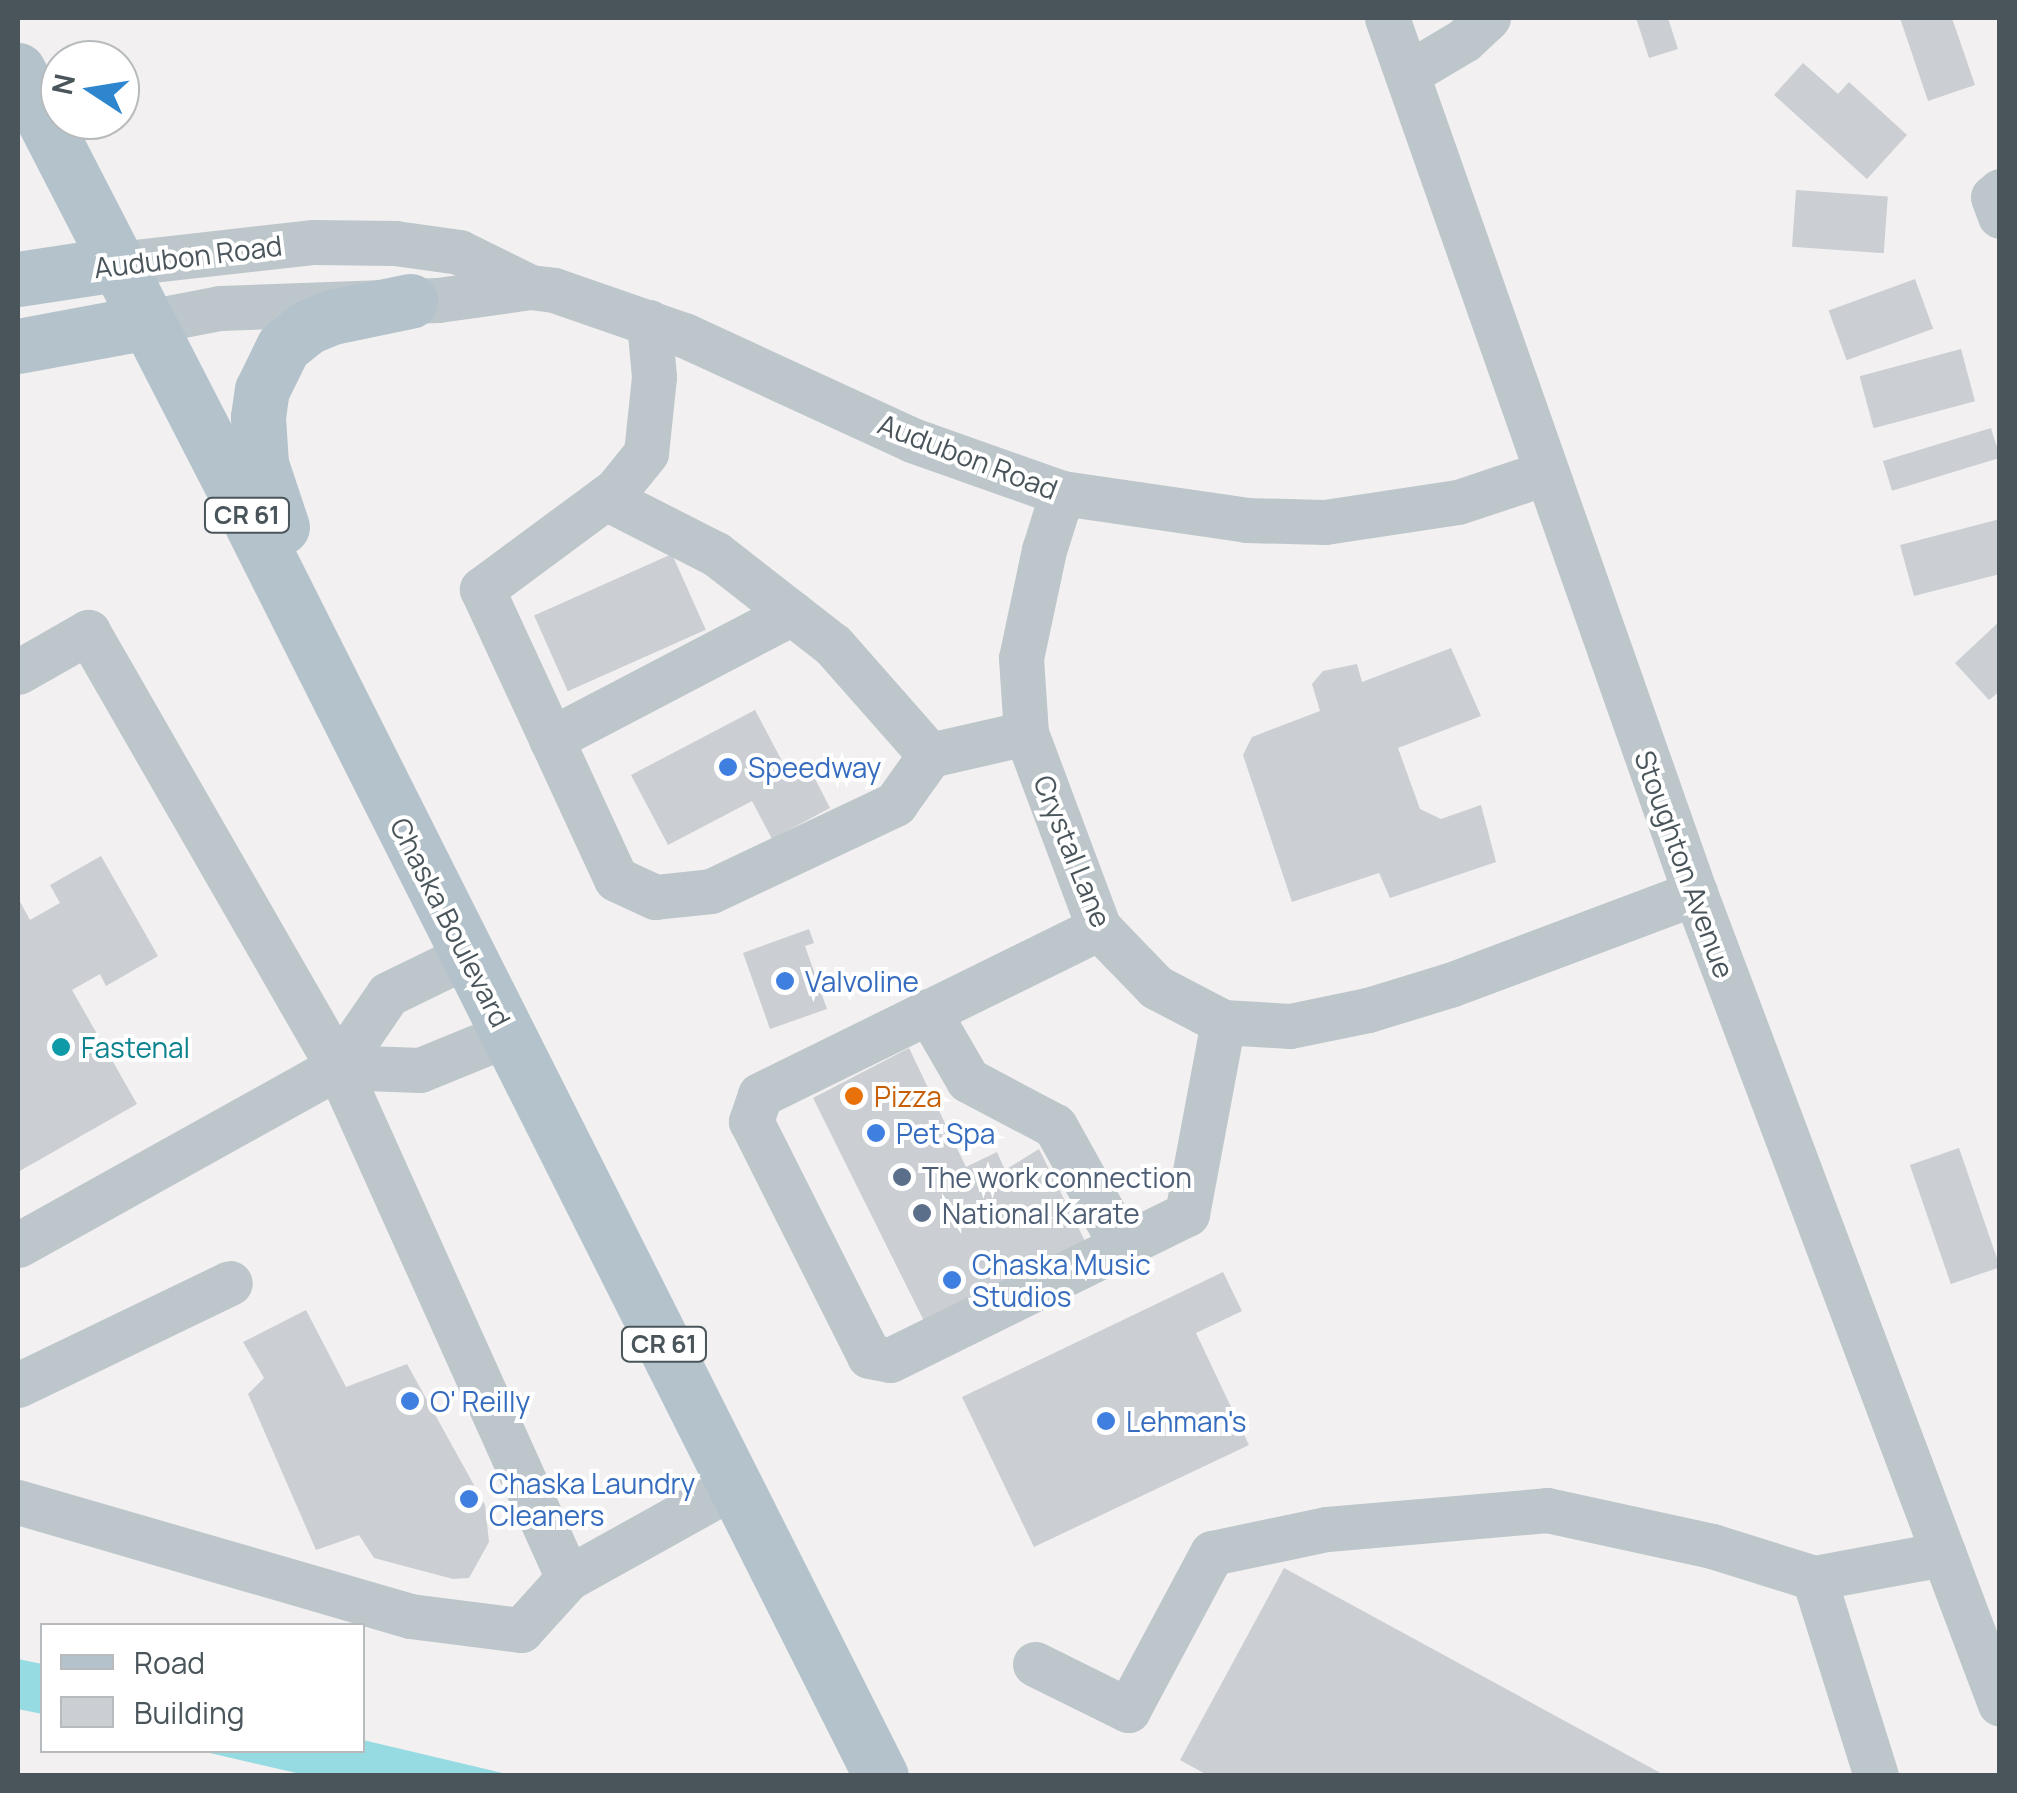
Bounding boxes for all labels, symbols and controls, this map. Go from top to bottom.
north arrow [40,40,140,140]
text: N [42,70,83,98]
street label: Audubon Road [92,228,284,284]
street label: Audubon Road [874,406,1062,506]
road number: CR 61 [202,495,292,535]
street label: Stoughton Avenue [1628,746,1742,982]
place label: Speedway [748,750,881,784]
marker: Speedway [717,756,739,778]
street label: Crystal Lane [1027,770,1119,932]
street label: Chaska Boulevard [384,812,518,1032]
place label: Valvoline [805,964,919,998]
marker: Valvoline [774,970,796,992]
place label: Fastenal [81,1030,190,1064]
marker: Fastenal [50,1036,72,1058]
place label: Pizza [874,1079,942,1113]
marker: Pizza [843,1085,865,1107]
place label: Pet Spa [896,1116,995,1150]
marker: Pet Spa [865,1122,887,1144]
place label: The work connection [922,1160,1192,1194]
marker: The work connection [891,1166,913,1188]
place label: National Karate [942,1196,1140,1230]
marker: National Karate [911,1202,933,1224]
place label: Chaska Music Studios [972,1247,1151,1313]
marker: Chaska Music Studios [941,1269,963,1291]
road number: CR 61 [619,1324,709,1364]
place label: O' Reilly [430,1384,530,1418]
marker: O' Reilly [399,1390,421,1412]
place label: Lehman's [1126,1404,1247,1438]
marker: Lehman's [1095,1410,1117,1432]
place label: Chaska Laundry Cleaners [489,1466,695,1532]
marker: Chaska Laundry Cleaners [458,1488,480,1510]
legend [40,1623,365,1753]
text: Road [134,1642,205,1683]
text: Building [134,1692,245,1733]

